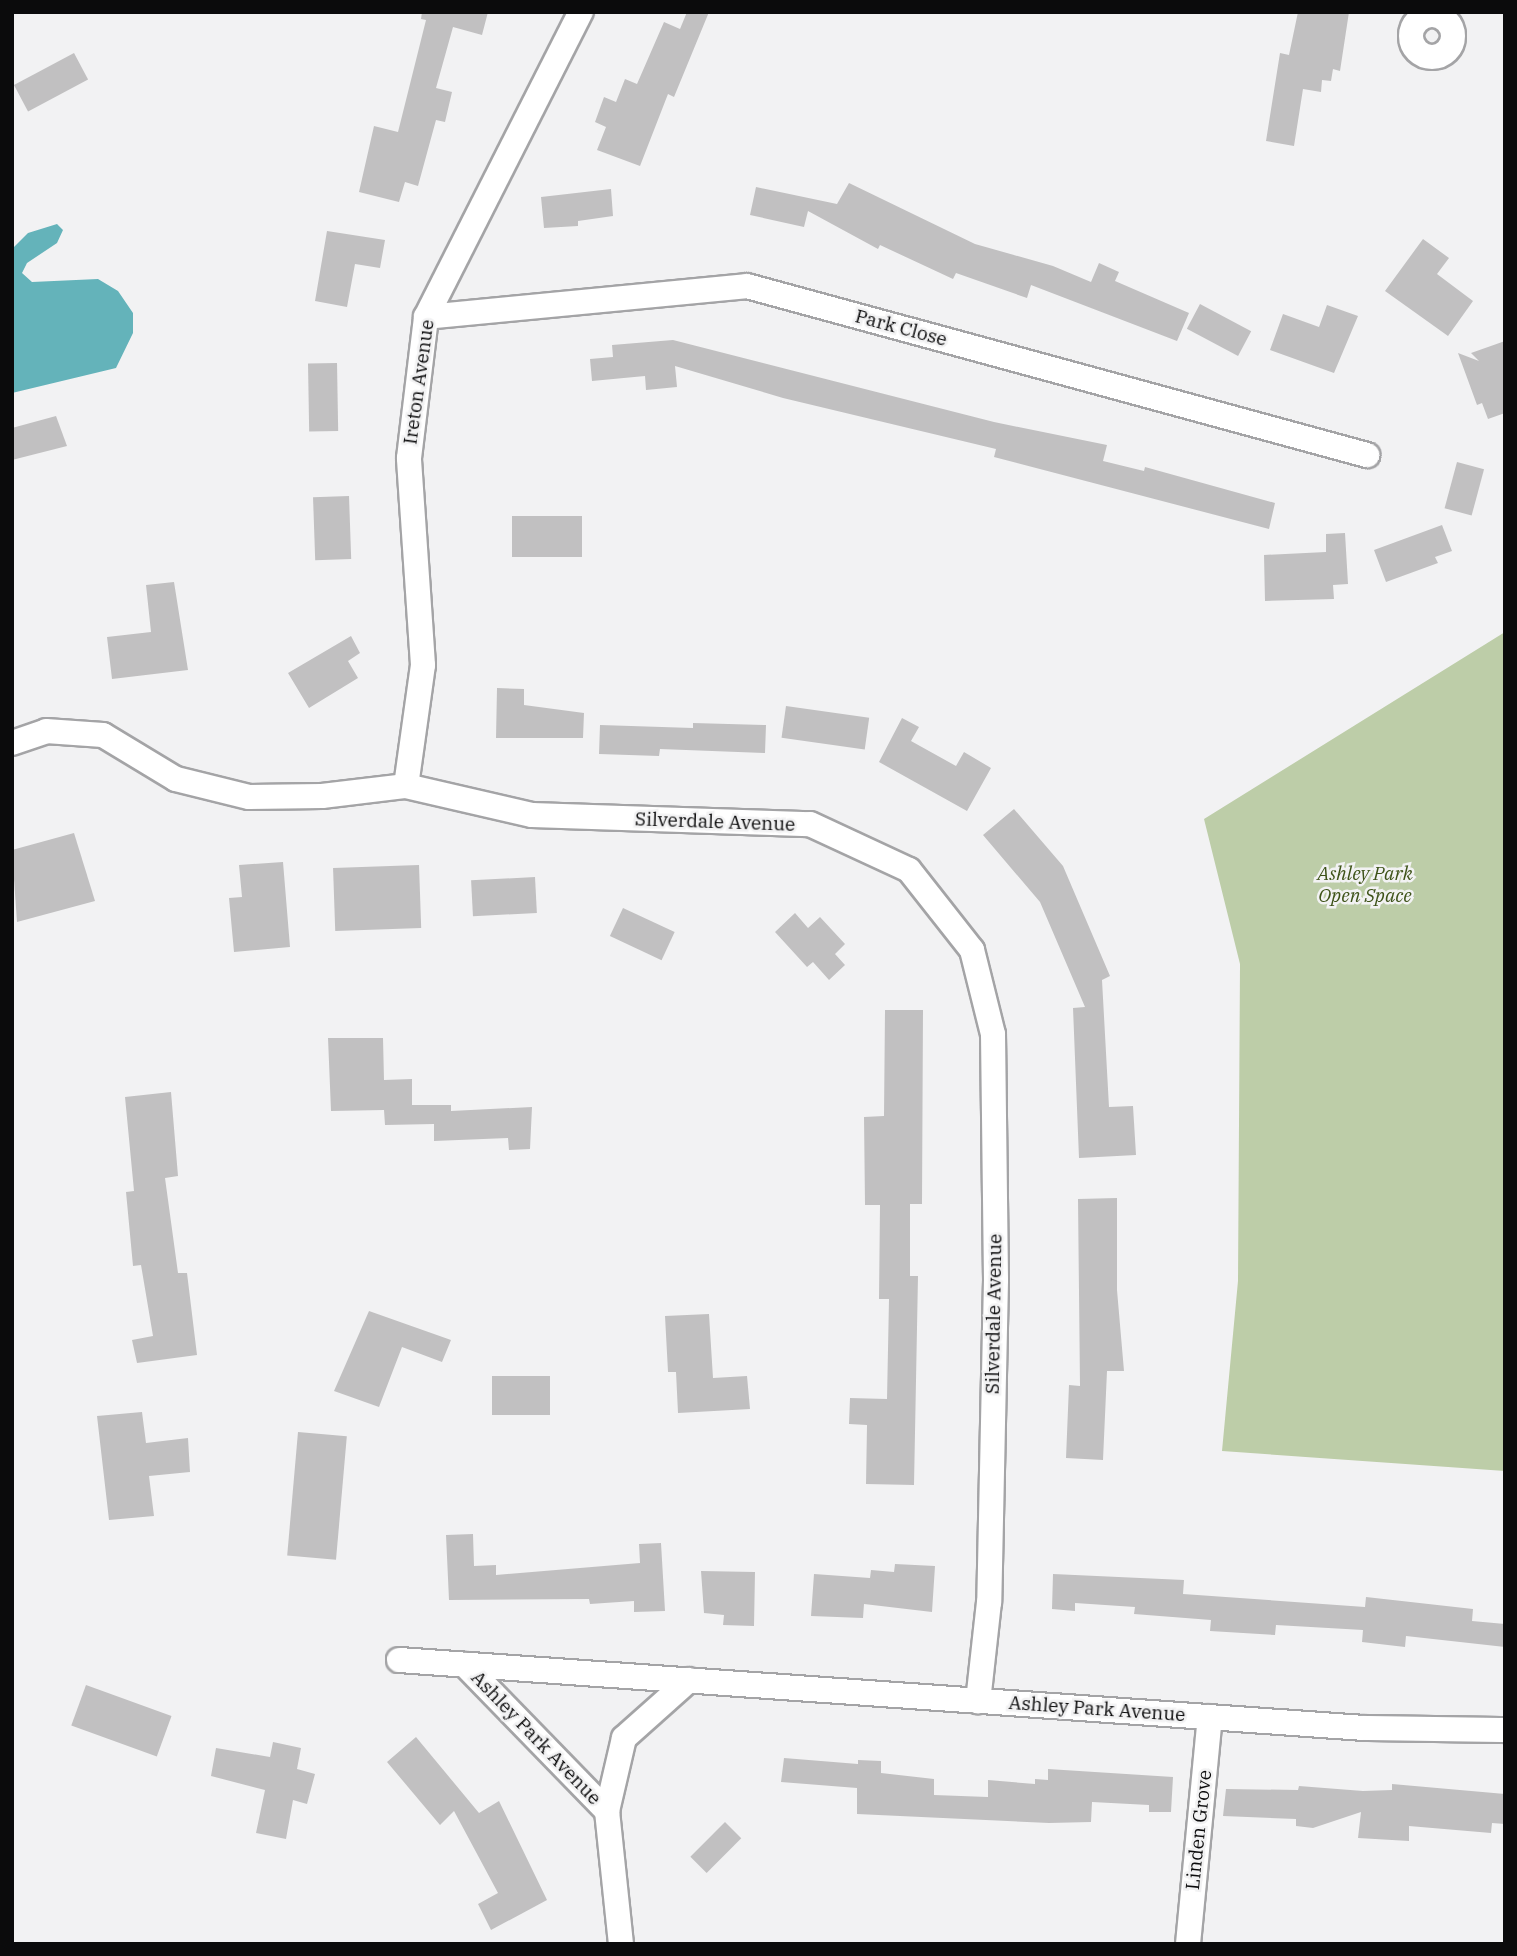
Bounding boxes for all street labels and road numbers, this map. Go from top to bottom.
street label: Park Close [853,305,949,351]
street label: Ireton Avenue [399,318,439,446]
street label: Silverdale Avenue [634,808,796,836]
street label: Silverdale Avenue [981,1234,1007,1394]
street label: Ashley Park Avenue [466,1666,606,1810]
street label: Ashley Park Avenue [1008,1691,1186,1727]
street label: Linden Grove [1181,1769,1217,1891]

